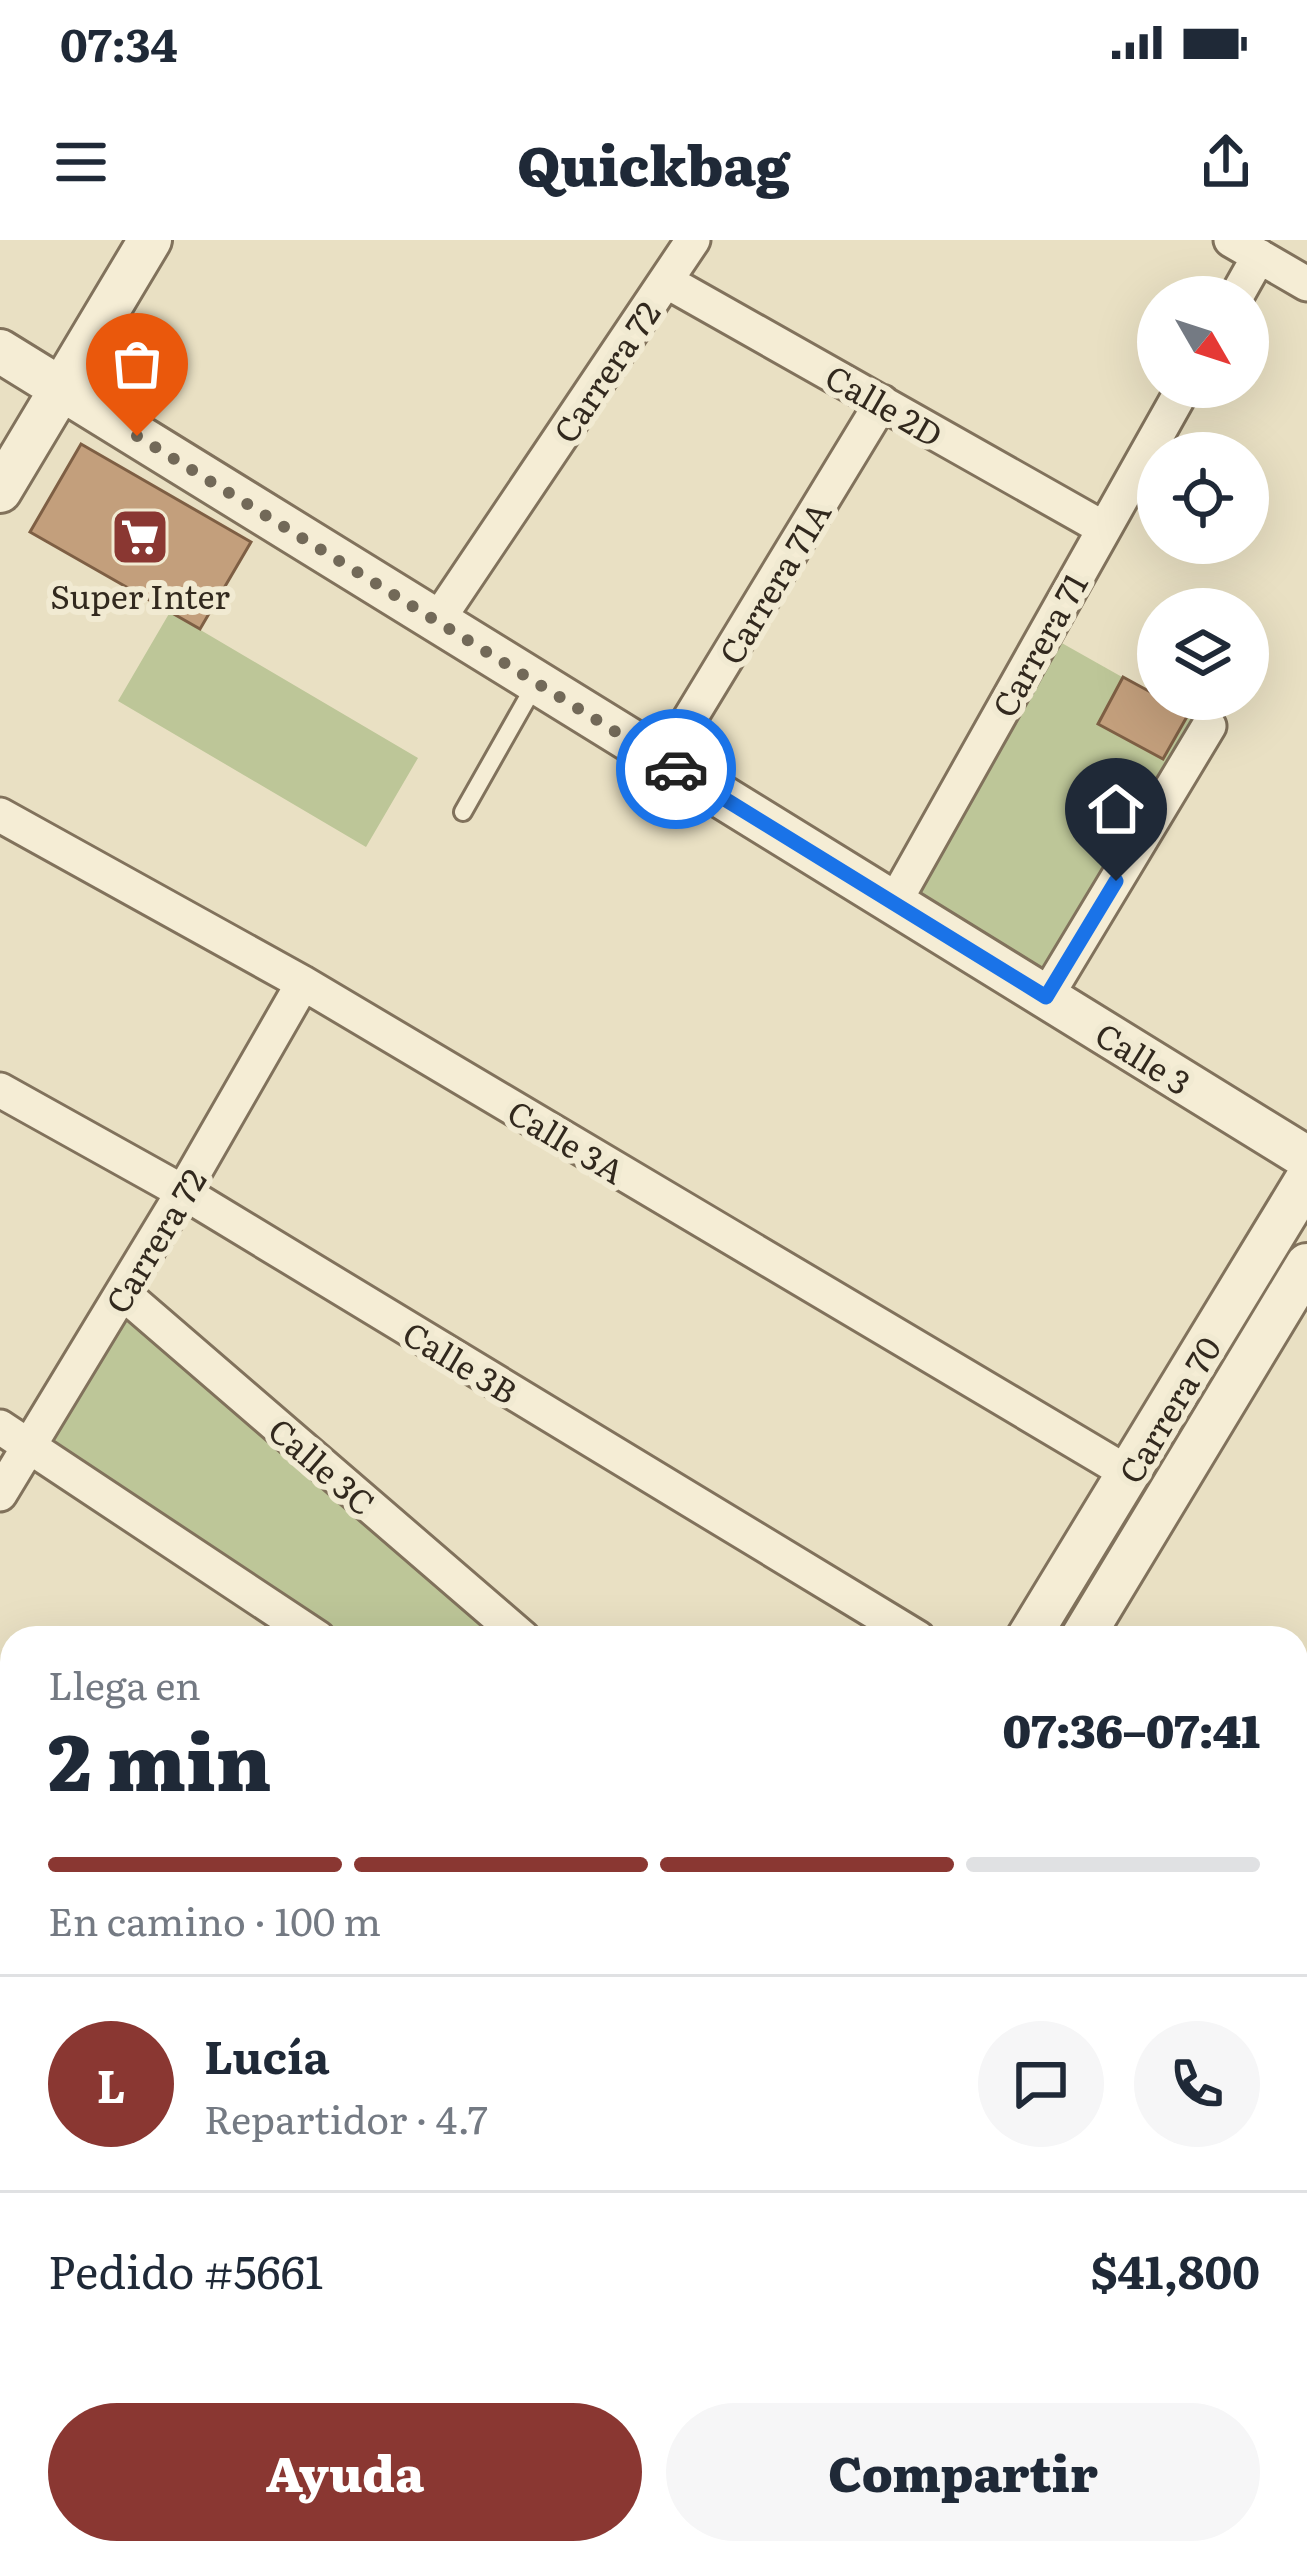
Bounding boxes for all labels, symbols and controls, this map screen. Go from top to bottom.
text: 07:34 [60,9,178,76]
text: Quickbag [517,122,790,203]
icon: menu [48,129,114,195]
icon: share [1193,129,1259,195]
north arrow [1137,276,1269,408]
map controls [1137,276,1269,720]
street label: Carrera 72 [540,290,670,452]
pin [86,313,188,436]
icon: bag [104,331,170,397]
street label: Calle 2D [817,351,953,457]
button: locate [1137,432,1269,564]
street label: Carrera 71A [705,491,841,673]
supermarket icon: Super Inter [109,506,171,568]
street label: Carrera 71 [978,563,1098,725]
place label: Super Inter [50,570,230,619]
button: layers [1137,588,1269,720]
courier [616,709,736,829]
icon: car [643,736,709,802]
pin [1065,758,1167,881]
icon: home [1083,776,1149,842]
street label: Calle 3 [1087,1009,1201,1105]
street label: Calle 3A [499,1086,635,1194]
street label: Carrera 72 [91,1158,217,1322]
street label: Calle 3B [395,1308,527,1414]
street label: Carrera 70 [1105,1326,1231,1492]
street label: Calle 3C [259,1405,387,1525]
text: Llega en [48,1654,201,1712]
text: 07:36–07:41 [1003,1695,1260,1762]
text: 2 min [48,1699,271,1815]
text: En camino · 100 m [48,1890,381,1948]
text: Lucía [204,2021,329,2088]
button: chat [978,2021,1104,2147]
button: phone [1134,2021,1260,2147]
text: L [96,2050,126,2117]
text: Repartidor · 4.7 [204,2088,488,2146]
text: Pedido #5661 [48,2236,323,2303]
text: $41,800 [1091,2236,1260,2303]
button: Ayuda [48,2403,642,2541]
button: Compartir [666,2403,1260,2541]

